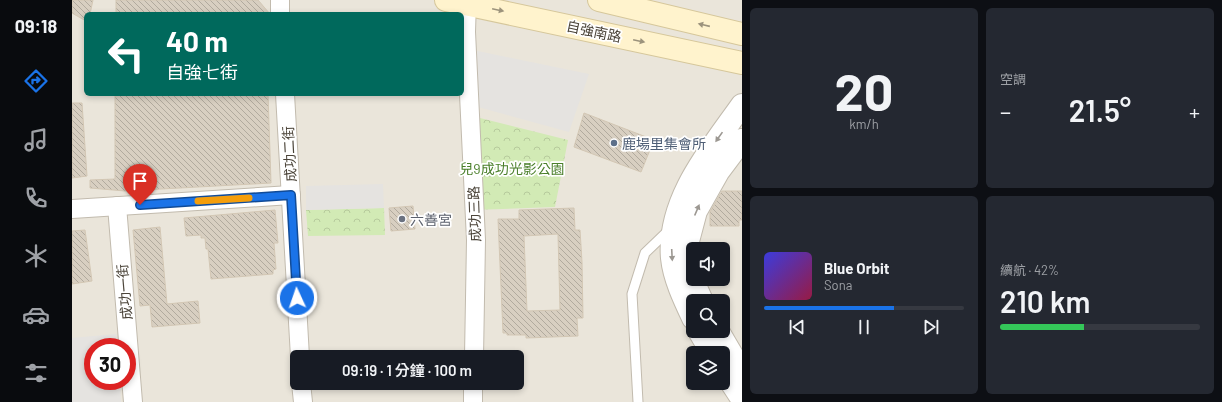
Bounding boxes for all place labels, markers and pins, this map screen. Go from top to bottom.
place label: 鹿場里集會所 [622,135,706,152]
marker: 鹿場里集會所 [609,138,619,148]
pin [123,164,157,205]
place label: 六善宮 [410,211,452,228]
marker: 六善宮 [397,214,407,224]

